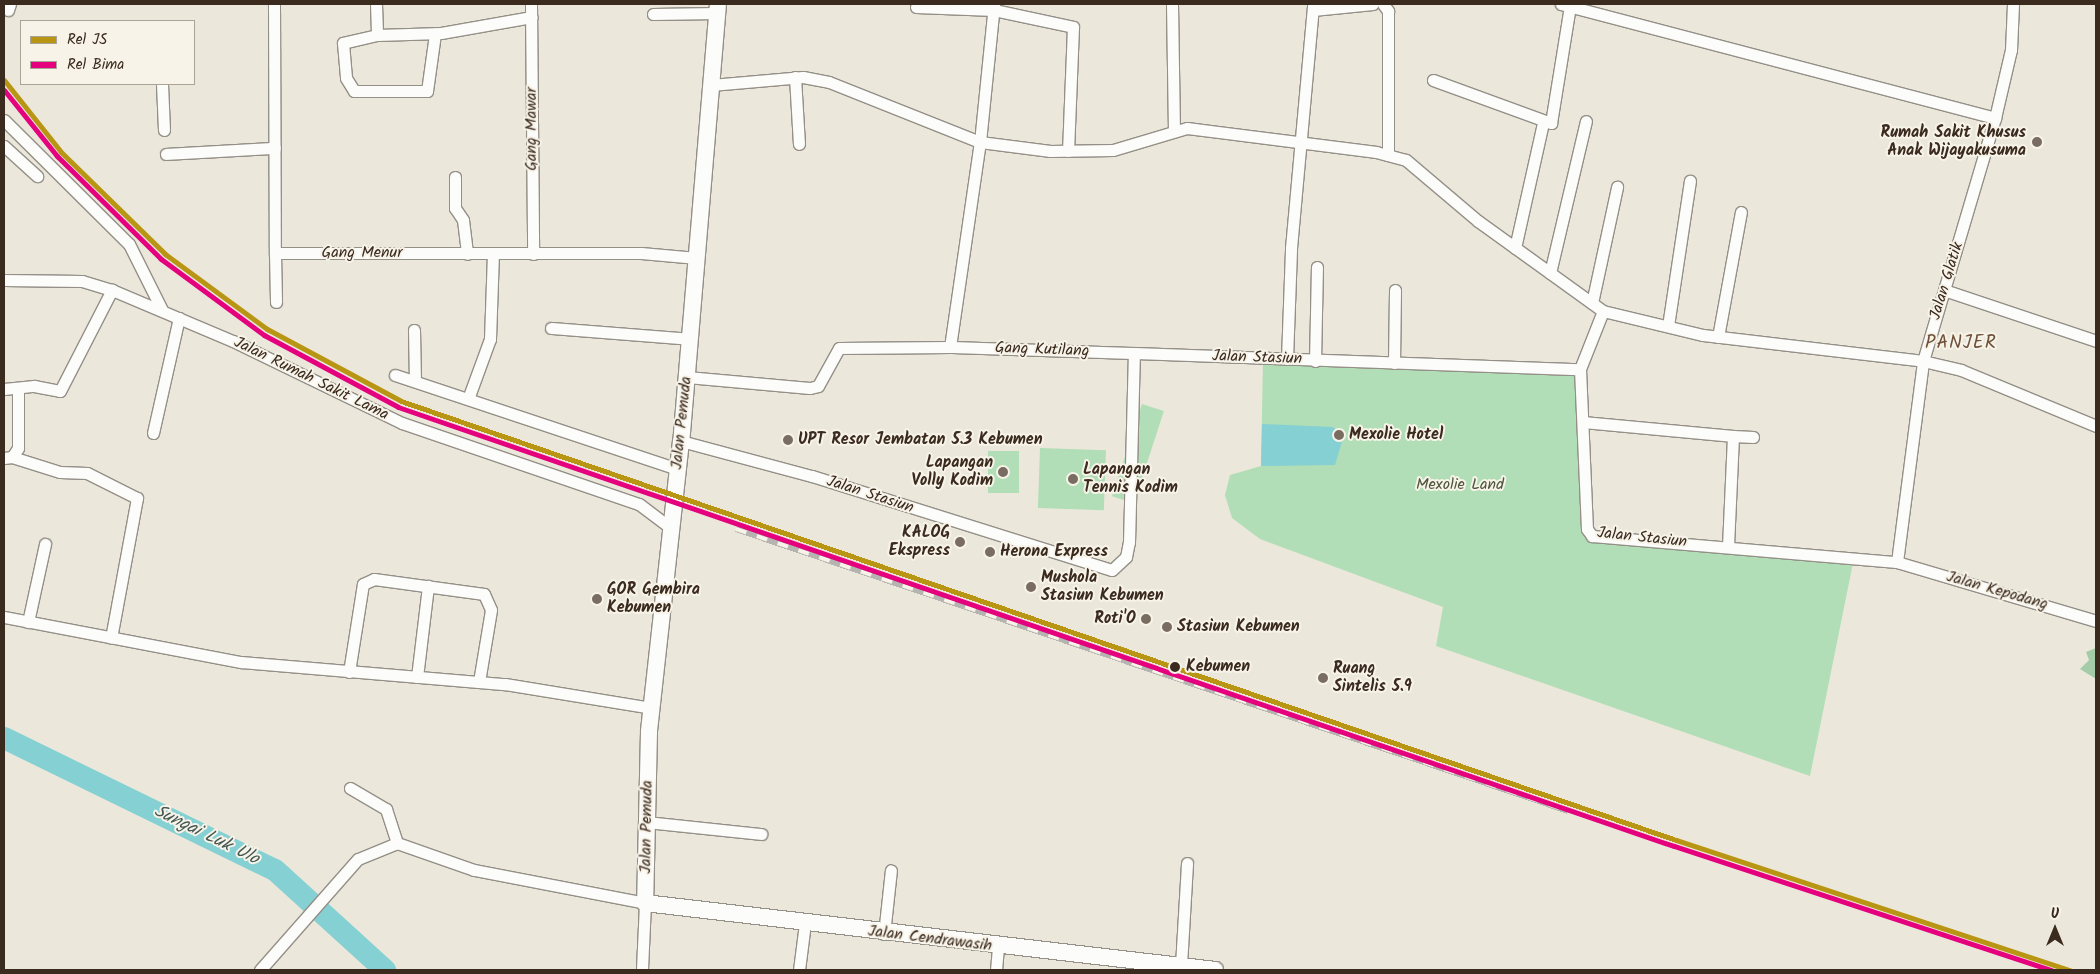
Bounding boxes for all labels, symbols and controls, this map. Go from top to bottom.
legend [20,20,195,85]
text: Rel JS [67,28,107,52]
text: Rel Bima [67,53,124,77]
street label: Gang Mawar [522,87,542,171]
place label: Rumah Sakit Khusus Anak Wijayakusuma [1881,123,2026,161]
marker: Rumah Sakit Khusus Anak Wijayakusuma [2030,135,2044,149]
street label: Jalan Glatik [1926,240,1968,322]
street label: Gang Menur [321,243,403,263]
street label: Jalan Rumah Sakit Lama [230,333,392,425]
district label: PANJER [1924,333,1998,355]
street label: Gang Kutilang [994,339,1090,361]
street label: Jalan Stasiun [1211,347,1303,369]
street label: Jalan Pemuda [668,376,696,470]
place label: Mexolie Hotel [1349,425,1443,445]
marker: Mexolie Hotel [1333,429,1345,441]
place label: UPT Resor Jembatan 5.3 Kebumen [798,430,1042,450]
marker: UPT Resor Jembatan 5.3 Kebumen [782,434,794,446]
place label: Lapangan Volly Kodim [911,453,993,491]
place label: Lapangan Tennis Kodim [1083,460,1178,498]
marker: Lapangan Volly Kodim [997,466,1009,478]
street label: Jalan Stasiun [824,472,916,518]
marker: Lapangan Tennis Kodim [1067,473,1079,485]
park label: Mexolie Land [1416,475,1504,495]
place label: KALOG Ekspress [889,523,950,561]
street label: Jalan Stasiun [1596,524,1688,552]
marker: KALOG Ekspress [954,536,966,548]
place label: Herona Express [1000,542,1108,562]
marker: Herona Express [984,546,996,558]
street label: Jalan Kepodang [1944,567,2050,615]
place label: Mushola Stasiun Kebumen [1041,568,1164,606]
place label: GOR Gembira Kebumen [607,580,700,618]
marker: Mushola Stasiun Kebumen [1025,581,1037,593]
marker: GOR Gembira Kebumen [591,593,603,605]
place label: Roti'O [1094,609,1136,629]
marker: Roti'O [1140,613,1152,625]
place label: Stasiun Kebumen [1177,617,1300,637]
marker: Stasiun Kebumen [1161,621,1173,633]
place label: Kebumen [1186,657,1250,677]
place label: Ruang Sintelis 5.9 [1333,659,1412,697]
marker: Kebumen [1168,660,1182,674]
marker: Ruang Sintelis 5.9 [1317,672,1329,684]
street label: Jalan Pemuda [637,780,657,874]
water label: Sungai Luk Ulo [150,801,262,871]
text: U [2051,903,2059,925]
north arrow [2030,904,2080,954]
street label: Jalan Cendrawasih [867,922,993,956]

